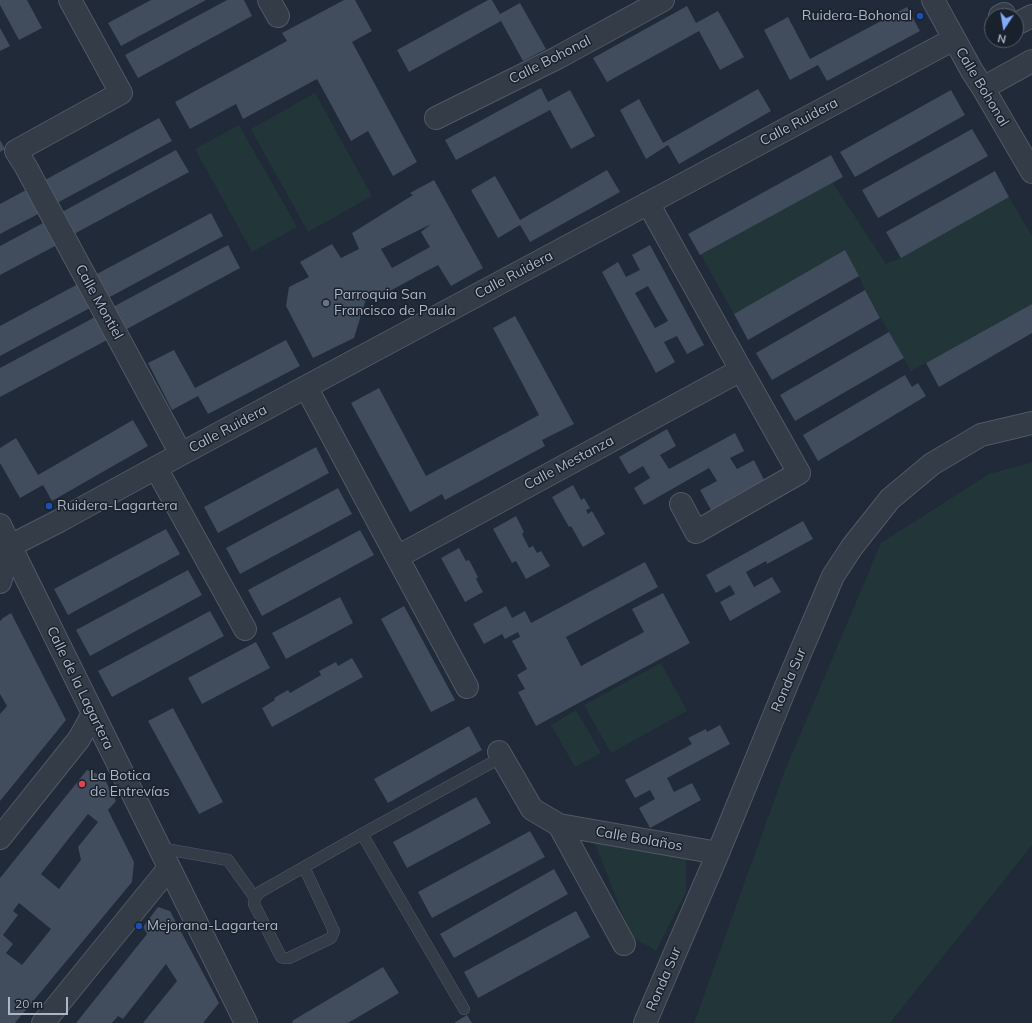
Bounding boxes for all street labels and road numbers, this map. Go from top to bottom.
street label: Calle Bohonal [506,32,594,88]
street label: Calle Bohonal [952,44,1012,130]
street label: Calle Ruidera [757,94,841,150]
street label: Calle Ruidera [472,247,556,303]
street label: Calle Montiel [72,262,126,342]
street label: Calle Ruidera [186,401,270,457]
street label: Calle Mestanza [521,432,617,494]
street label: Calle de la Lagartera [43,624,117,752]
street label: Ronda Sur [768,645,810,715]
street label: Calle Bolaños [594,823,684,855]
street label: Ronda Sur [643,944,685,1014]

